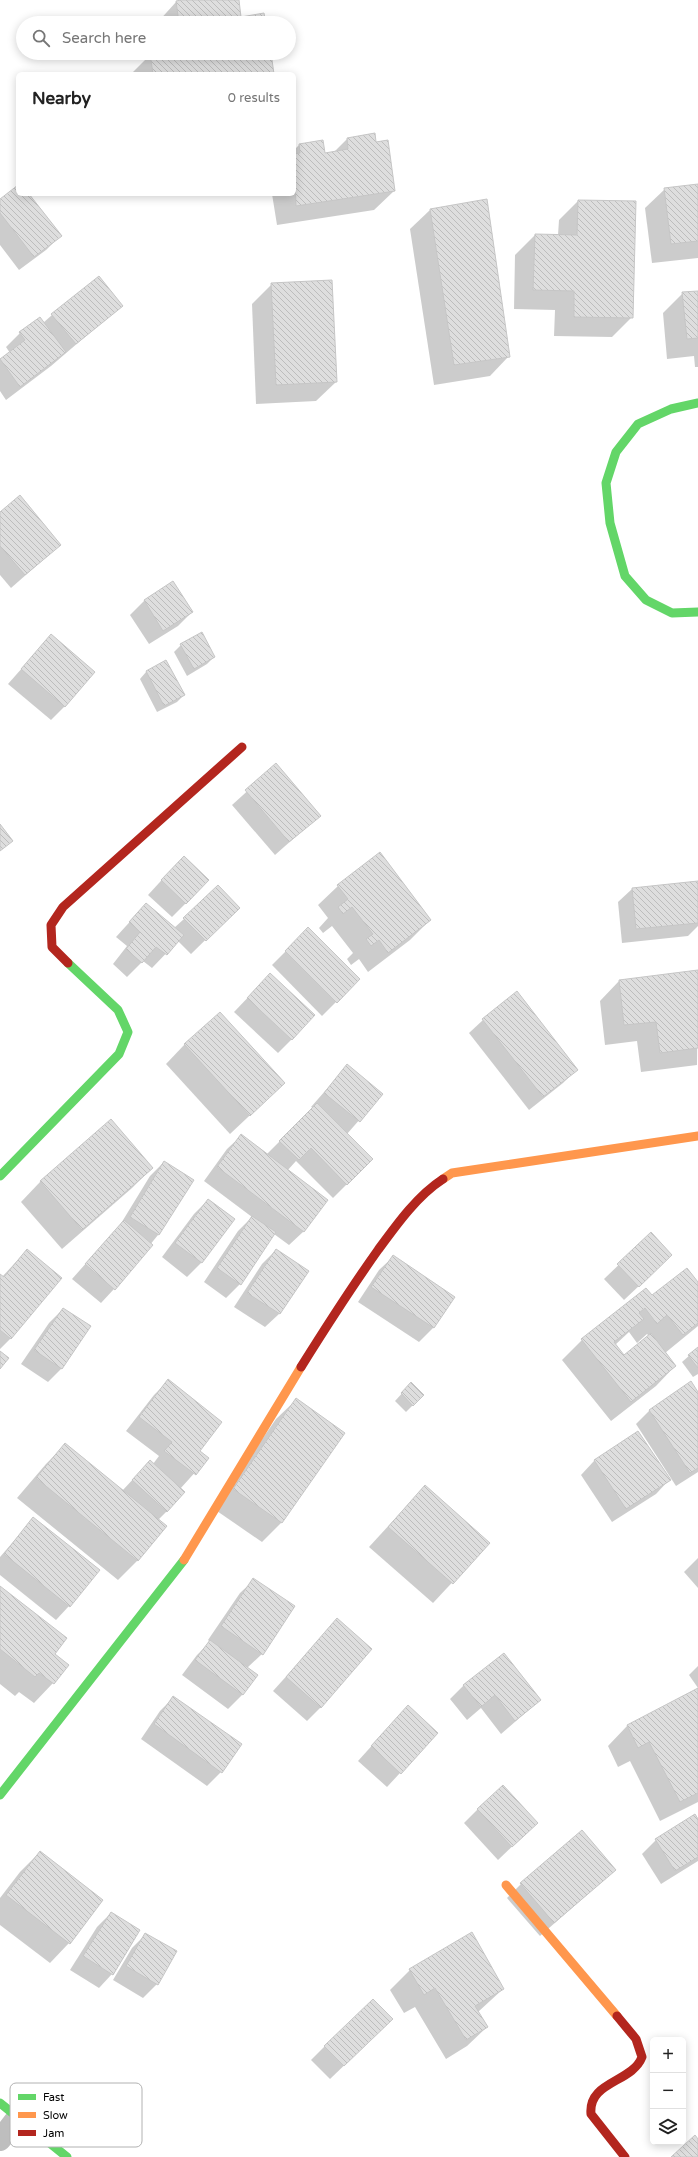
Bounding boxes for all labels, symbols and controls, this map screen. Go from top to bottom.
search box [16,16,296,60]
icon: search [30,27,52,49]
text: Search here [62,29,146,47]
text: Nearby [32,88,91,109]
text: 0 results [228,90,280,106]
map controls [650,2037,686,2145]
button: + [650,2037,686,2073]
button: − [650,2073,686,2109]
legend [10,2083,142,2147]
text: Fast [43,2091,64,2104]
text: Slow [43,2109,68,2122]
button: layers [650,2109,686,2145]
text: Jam [43,2127,64,2140]

